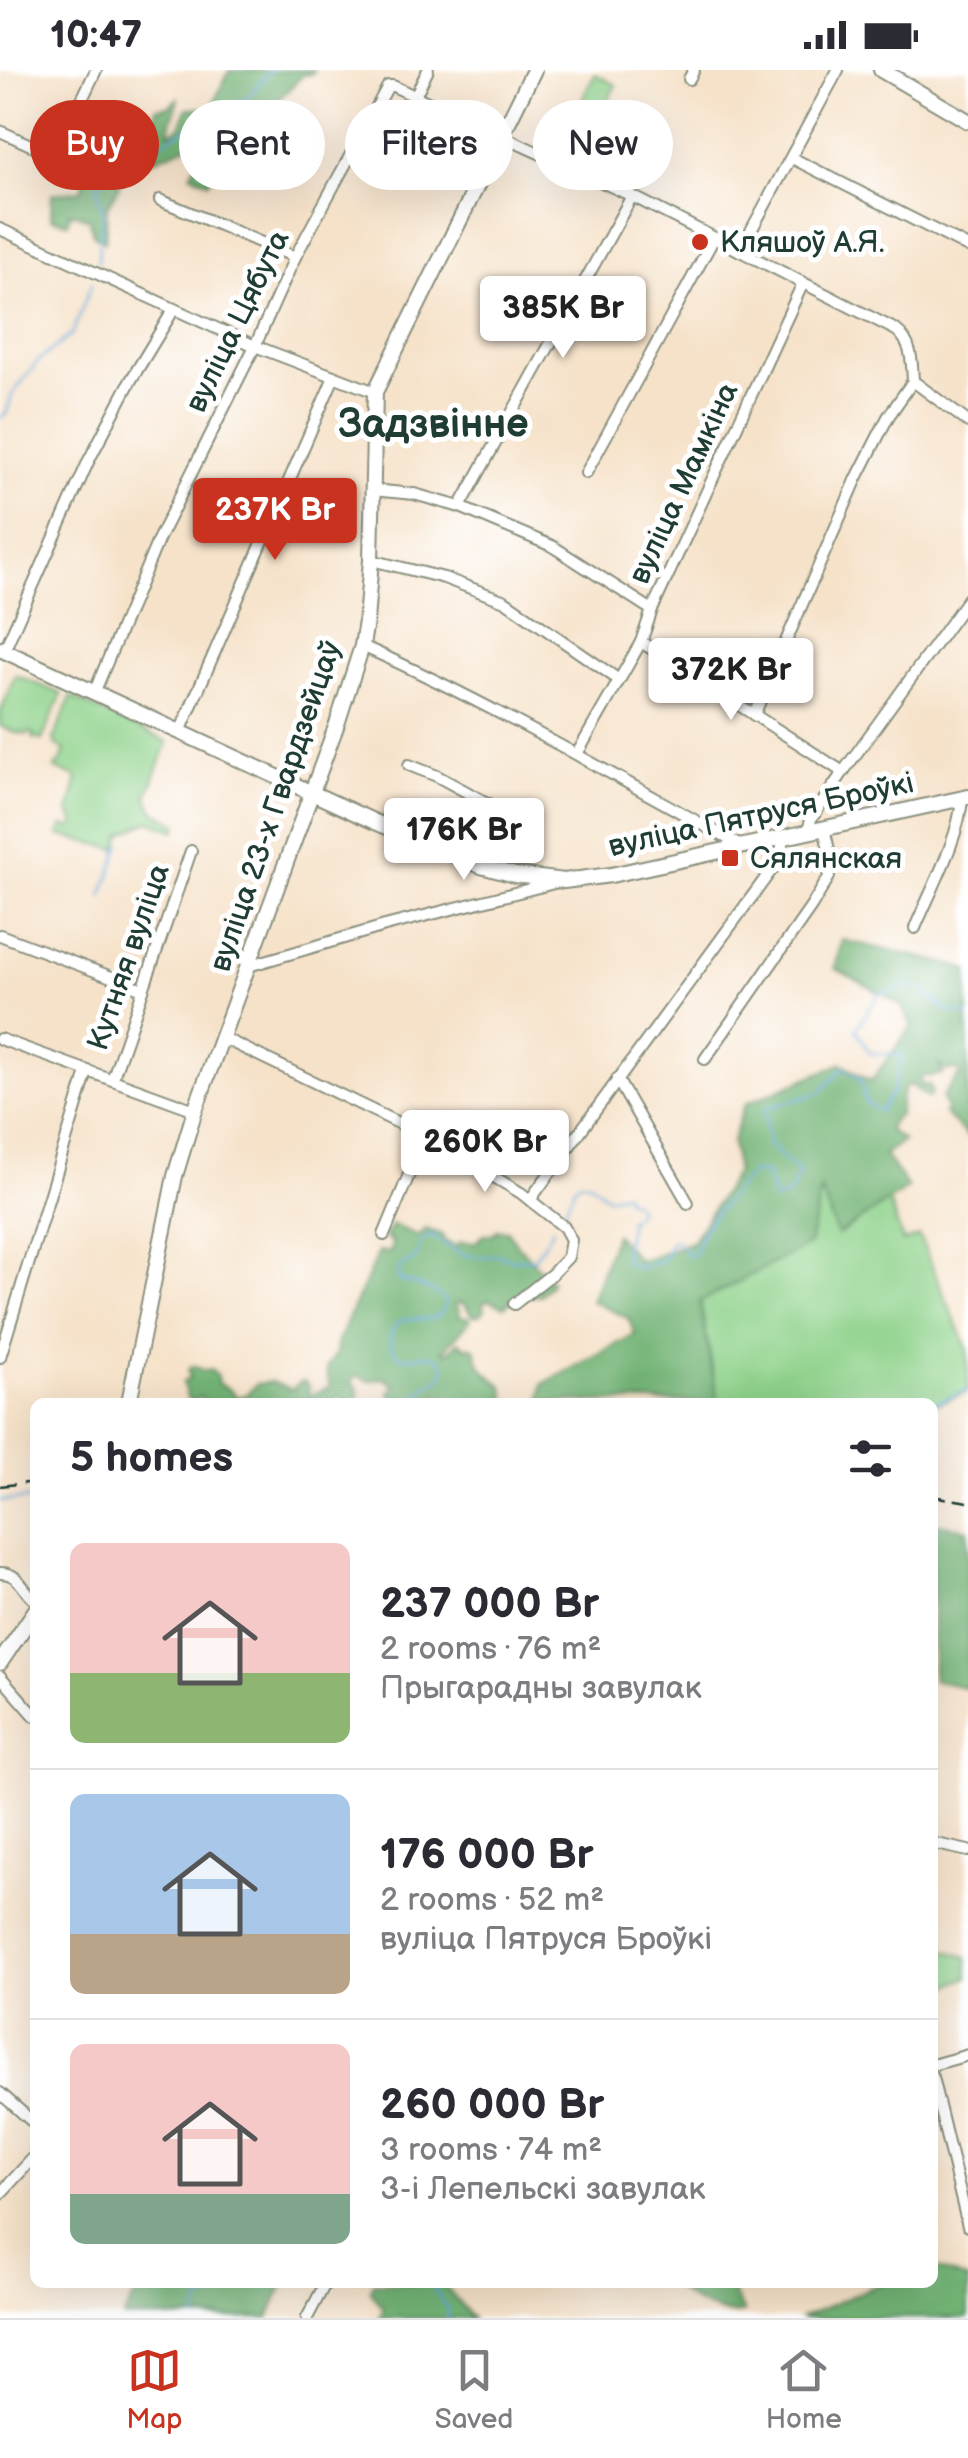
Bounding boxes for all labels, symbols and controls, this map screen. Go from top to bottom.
text: 10:47 [50,13,142,58]
chip: Buy [30,100,159,190]
chip: Rent [179,100,325,190]
chip: Filters [345,100,513,190]
chip: New [533,100,673,190]
street label: вуліца Цябута [178,224,298,418]
place label: Кляшоў А.Я. [720,225,885,261]
marker: Кляшоў А.Я. [689,231,711,253]
pin: 385K Br [471,276,655,361]
text: 385K Br [502,289,624,328]
street label: вуліца Мамкіна [622,377,746,590]
district label: Задзвінне [338,401,528,449]
pin: 237K Br [183,478,367,563]
text: 237K Br [215,491,335,530]
street label: вуліца 23-х Гвардзейцаў [202,636,350,976]
pin: 372K Br [639,638,823,723]
text: 372K Br [670,651,792,690]
street label: вуліца Пятруся Броўкі [605,765,917,865]
pin: 176K Br [372,798,556,883]
text: 176K Br [406,811,522,850]
place label: Сялянская [750,841,902,877]
marker: Сялянская [719,847,741,869]
street label: Кутняя вуліца [80,859,178,1055]
pin: 260K Br [393,1110,577,1195]
text: 260K Br [423,1123,547,1162]
icon: filters [843,1431,898,1486]
text: 5 homes [70,1433,233,1484]
text: 237 000 Br [380,1579,599,1630]
icon: home [150,1583,270,1703]
text: 2 rooms · 76 m² [380,1630,601,1669]
text: Прыгарадны завулак [380,1669,702,1708]
text: 176 000 Br [380,1830,594,1881]
icon: home [150,1834,270,1954]
text: 2 rooms · 52 m² [380,1881,604,1920]
text: вуліца Пятруся Броўкі [380,1920,712,1959]
text: 260 000 Br [380,2080,604,2131]
icon: home [150,2084,270,2204]
text: 3 rooms · 74 m² [380,2131,602,2170]
text: 3-і Лепельскі завулак [380,2170,706,2209]
tab: Map [126,2343,182,2436]
tab: Saved [435,2343,513,2436]
tab: Home [766,2343,842,2436]

